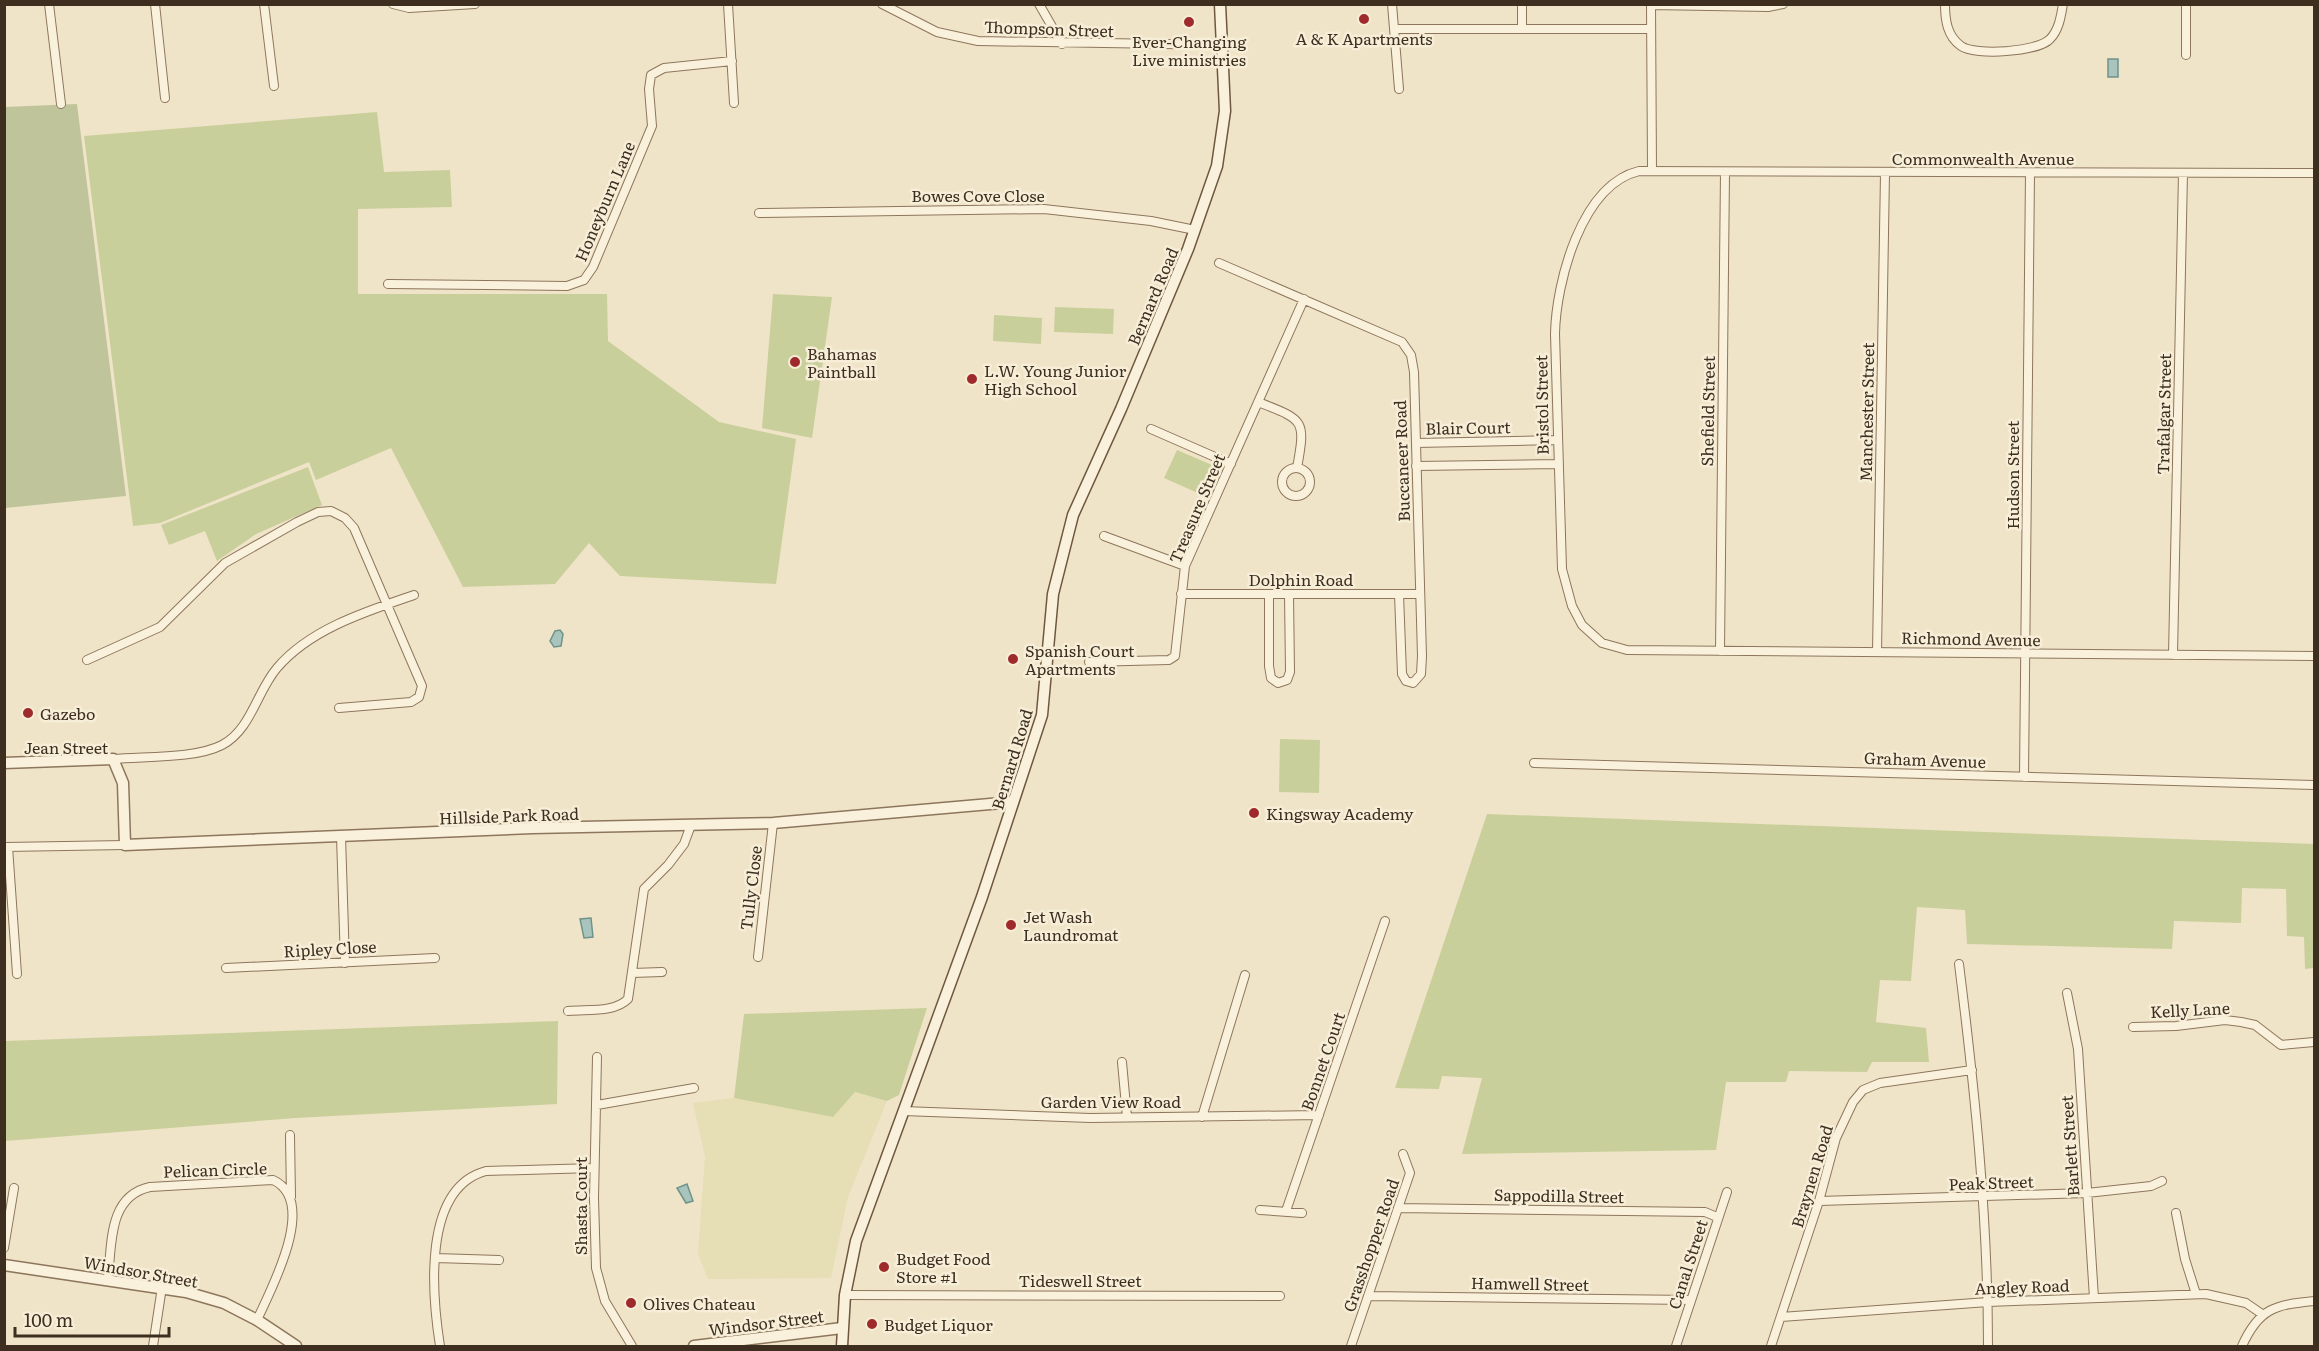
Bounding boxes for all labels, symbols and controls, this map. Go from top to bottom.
marker: A & K Apartments [1357,12,1371,26]
street label: Thompson Street [984,14,1115,42]
marker: Ever-Changing Live ministries [1182,15,1196,29]
place label: A & K Apartments [1296,26,1432,50]
place label: Ever-Changing Live ministries [1132,29,1246,71]
street label: Honeyburn Lane [568,137,640,265]
street label: Commonwealth Avenue [1892,146,2074,170]
street label: Bowes Cove Close [911,183,1045,207]
street label: Bernard Road [1121,243,1184,349]
place label: Bahamas Paintball [807,341,876,383]
street label: Manchester Street [1853,342,1879,482]
street label: Trafalgar Street [2150,353,2176,475]
street label: Bristol Street [1528,354,1554,455]
marker: Bahamas Paintball [788,355,802,369]
street label: Shefield Street [1694,355,1720,467]
place label: L.W. Young Junior High School [984,358,1127,400]
marker: L.W. Young Junior High School [965,372,979,386]
street label: Buccaneer Road [1387,400,1415,522]
street label: Blair Court [1425,414,1511,440]
street label: Hudson Street [2000,420,2024,530]
street label: Treasure Street [1162,449,1230,567]
street label: Dolphin Road [1249,567,1354,591]
street label: Richmond Avenue [1901,625,2041,651]
place label: Spanish Court Apartments [1025,638,1135,680]
marker: Spanish Court Apartments [1006,652,1020,666]
place label: Gazebo [40,701,95,725]
street label: Bernard Road [984,705,1038,812]
marker: Gazebo [21,706,35,720]
street label: Jean Street [24,735,109,759]
street label: Graham Avenue [1864,745,1986,773]
street label: Hillside Park Road [438,801,580,829]
place label: Kingsway Academy [1266,801,1414,825]
marker: Kingsway Academy [1247,806,1261,820]
street label: Tully Close [733,844,767,932]
place label: Jet Wash Laundromat [1023,904,1119,946]
marker: Jet Wash Laundromat [1004,918,1018,932]
street label: Ripley Close [283,934,377,962]
street label: Kelly Lane [2149,995,2231,1023]
street label: Bonnet Court [1294,1008,1350,1114]
street label: Garden View Road [1041,1089,1181,1113]
street label: Barlett Street [2053,1094,2085,1197]
street label: Braynen Road [1784,1121,1838,1230]
street label: Pelican Circle [163,1155,267,1183]
street label: Shasta Court [568,1156,592,1255]
street label: Peak Street [1948,1169,2035,1195]
street label: Grasshopper Road [1336,1175,1404,1315]
street label: Sappodilla Street [1494,1182,1625,1208]
street label: Canal Street [1661,1216,1713,1312]
place label: Budget Food Store #1 [896,1246,991,1288]
street label: Windsor Street [82,1249,201,1293]
marker: Budget Food Store #1 [877,1260,891,1274]
street label: Tideswell Street [1018,1268,1142,1292]
street label: Hamwell Street [1471,1270,1590,1296]
street label: Angley Road [1974,1272,2070,1300]
place label: Olives Chateau [643,1291,756,1315]
marker: Olives Chateau [624,1296,638,1310]
scale bar [15,1300,170,1338]
street label: Windsor Street [707,1303,825,1341]
text: 100 m [24,1306,73,1333]
place label: Budget Liquor [884,1312,993,1336]
marker: Budget Liquor [865,1317,879,1331]

